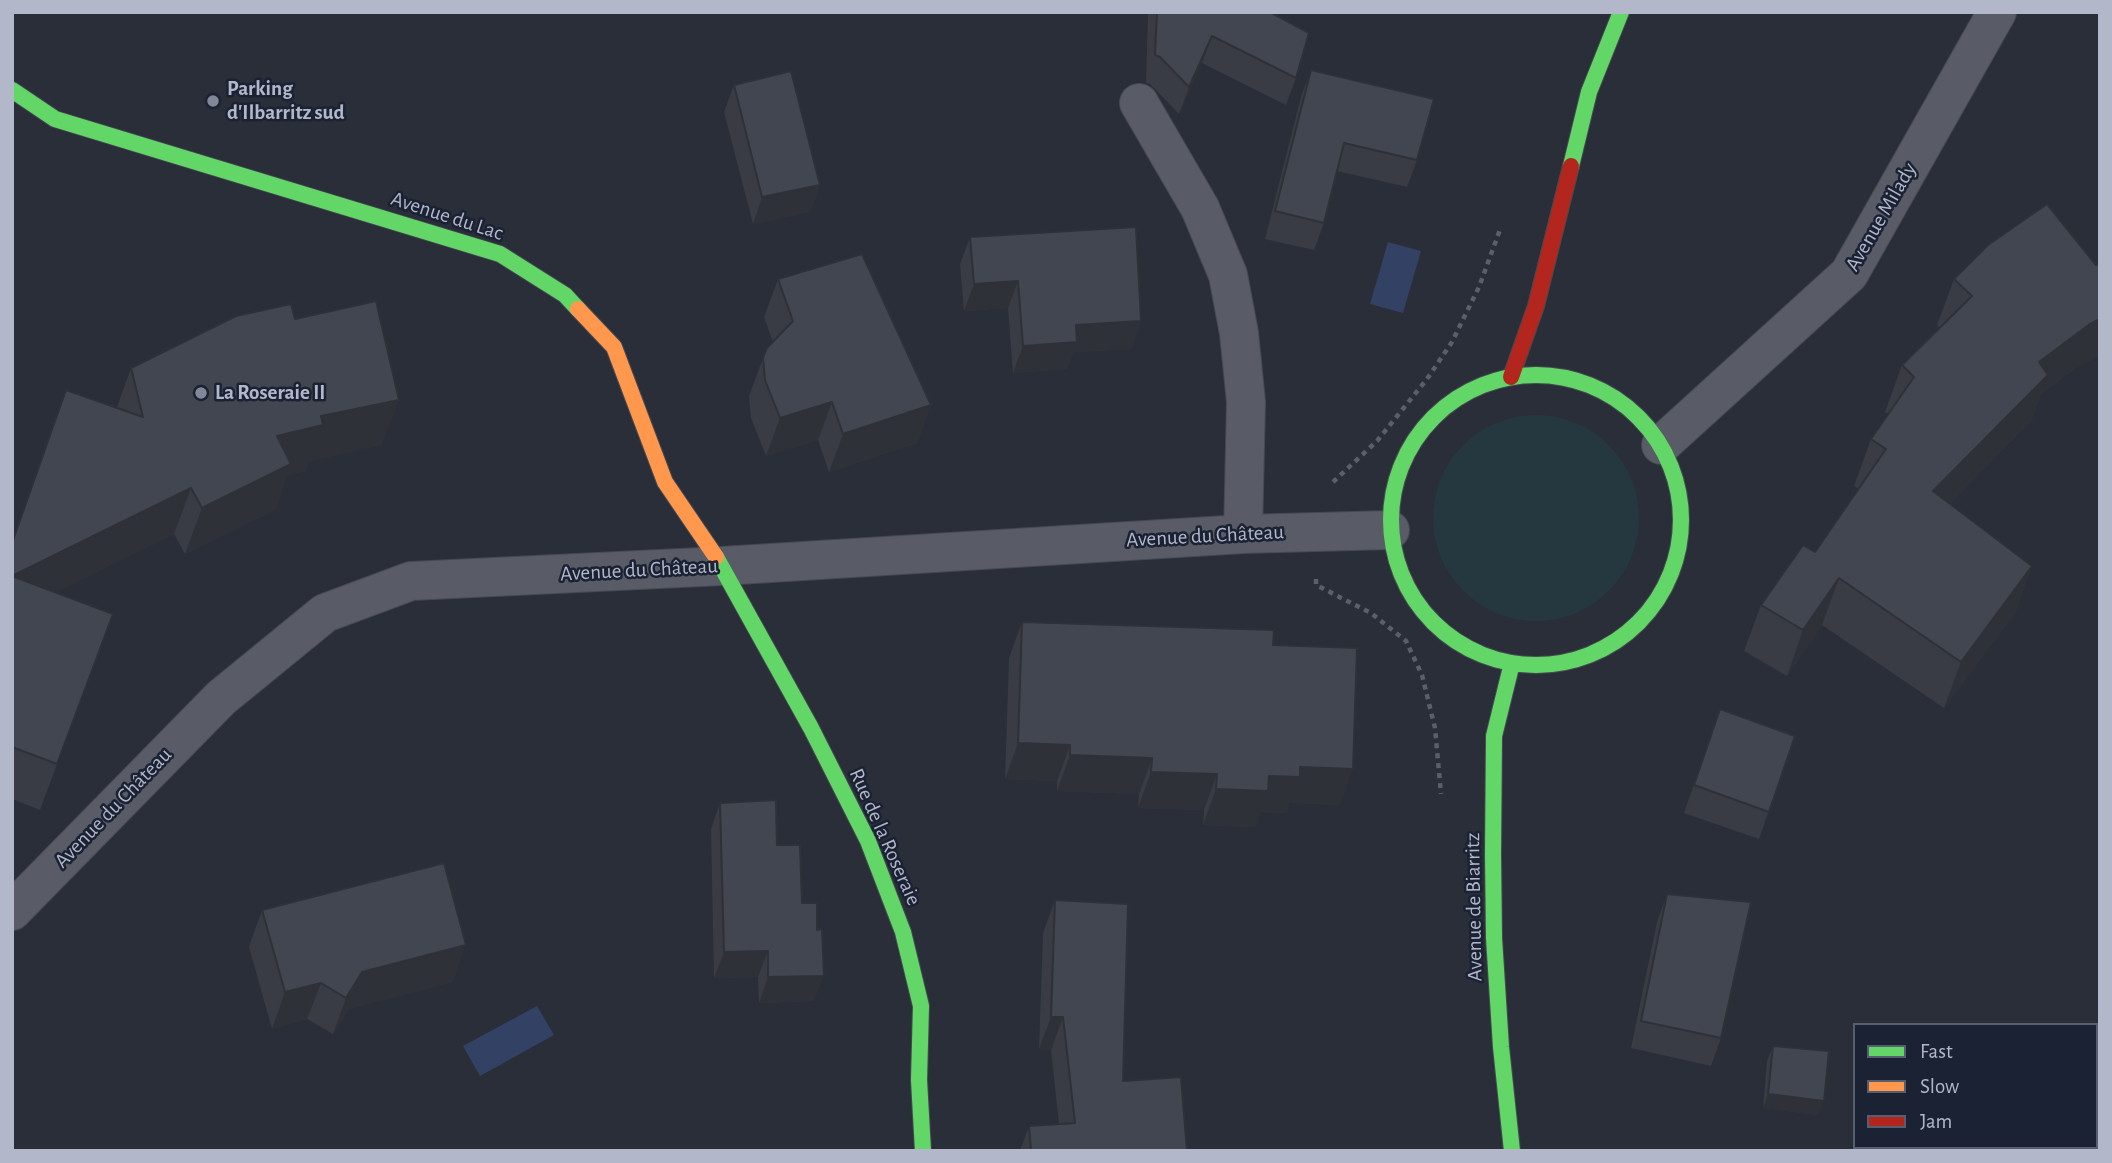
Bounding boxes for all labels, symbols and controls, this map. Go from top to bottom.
place label: Parking d'Ilbarritz sud [227,76,345,126]
marker: Parking d'Ilbarritz sud [205,93,221,109]
street label: Avenue Milady [1840,158,1922,276]
street label: Avenue du Lac [388,186,506,246]
place label: La Roseraie II [215,380,326,406]
marker: La Roseraie II [193,385,209,401]
street label: Avenue du Château [1126,519,1284,553]
street label: Avenue du Château [560,553,718,587]
street label: Avenue du Château [49,743,177,873]
street label: Rue de la Roseraie [844,765,926,909]
street label: Avenue de Biarritz [1460,833,1488,981]
legend [1853,1023,2098,1149]
text: Fast [1920,1041,1953,1062]
text: Slow [1920,1076,1959,1097]
text: Jam [1920,1111,1952,1132]

